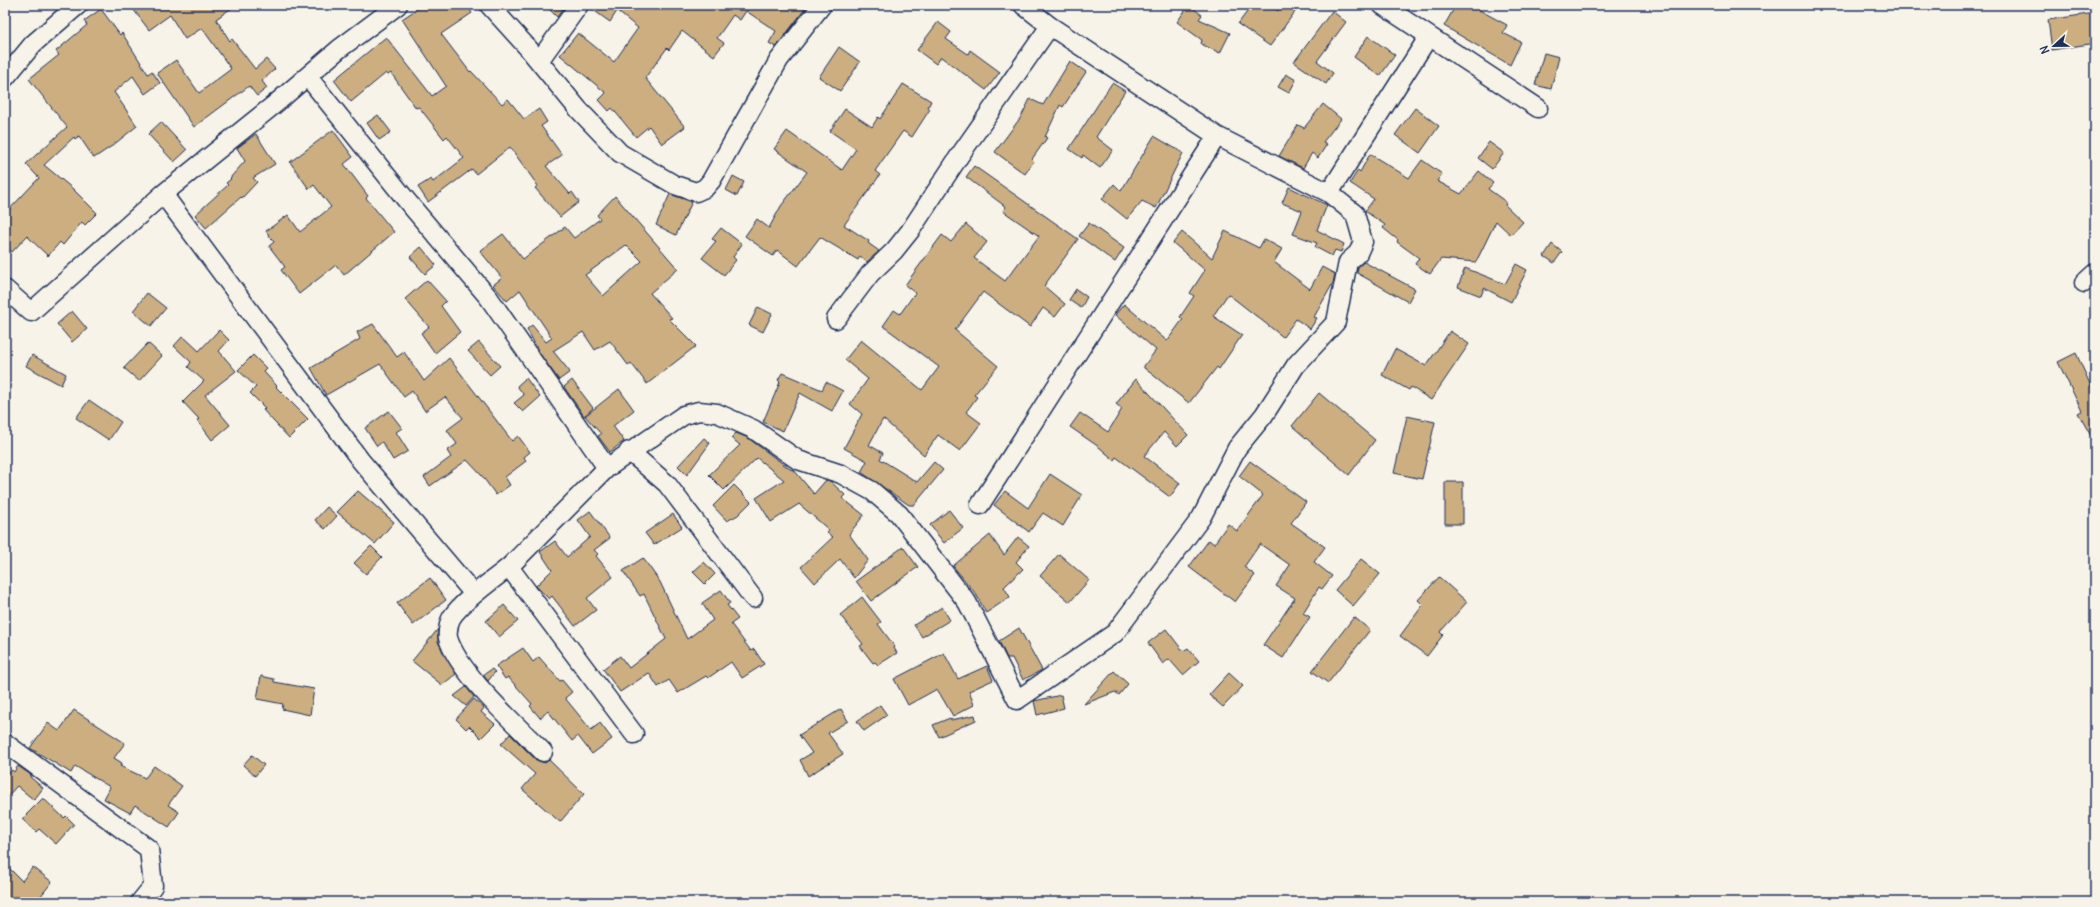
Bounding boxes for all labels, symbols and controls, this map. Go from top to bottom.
north arrow [2034,26,2074,66]
text: N [2037,44,2053,56]

